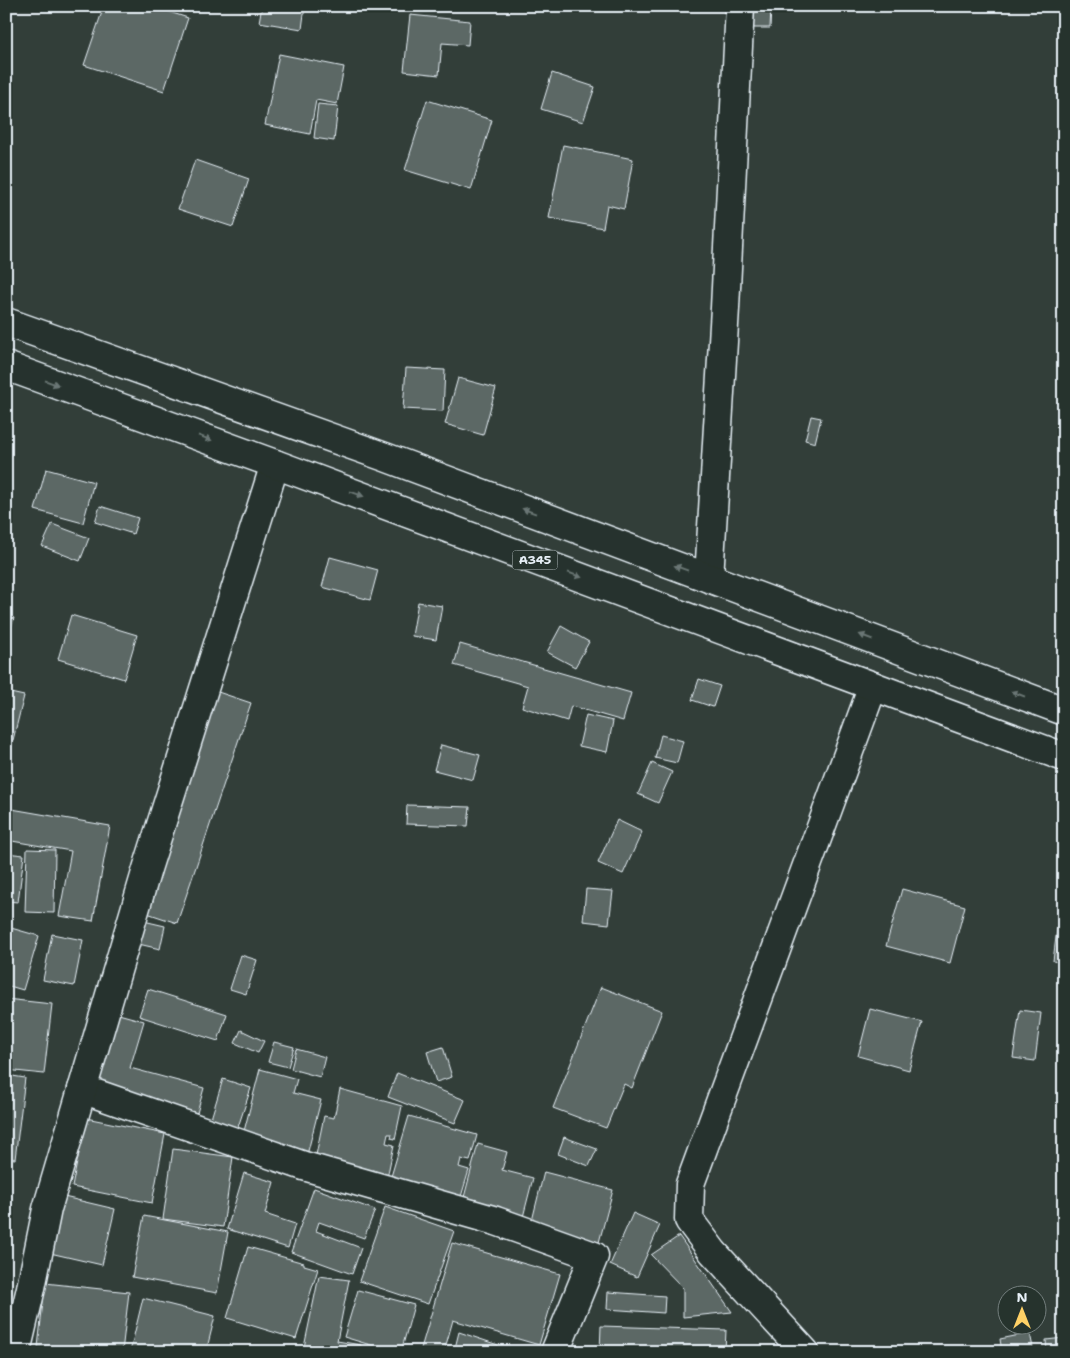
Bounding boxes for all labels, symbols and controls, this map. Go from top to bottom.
one-way arrow [45,379,60,387]
one-way arrow [198,434,213,442]
one-way arrow [350,491,365,498]
one-way arrow [521,507,536,514]
road number: A345 [512,550,558,570]
one-way arrow [673,564,688,572]
one-way arrow [568,572,583,579]
one-way arrow [858,633,873,641]
one-way arrow [1010,690,1025,698]
north arrow [998,1286,1048,1336]
text: N [1016,1288,1028,1306]

